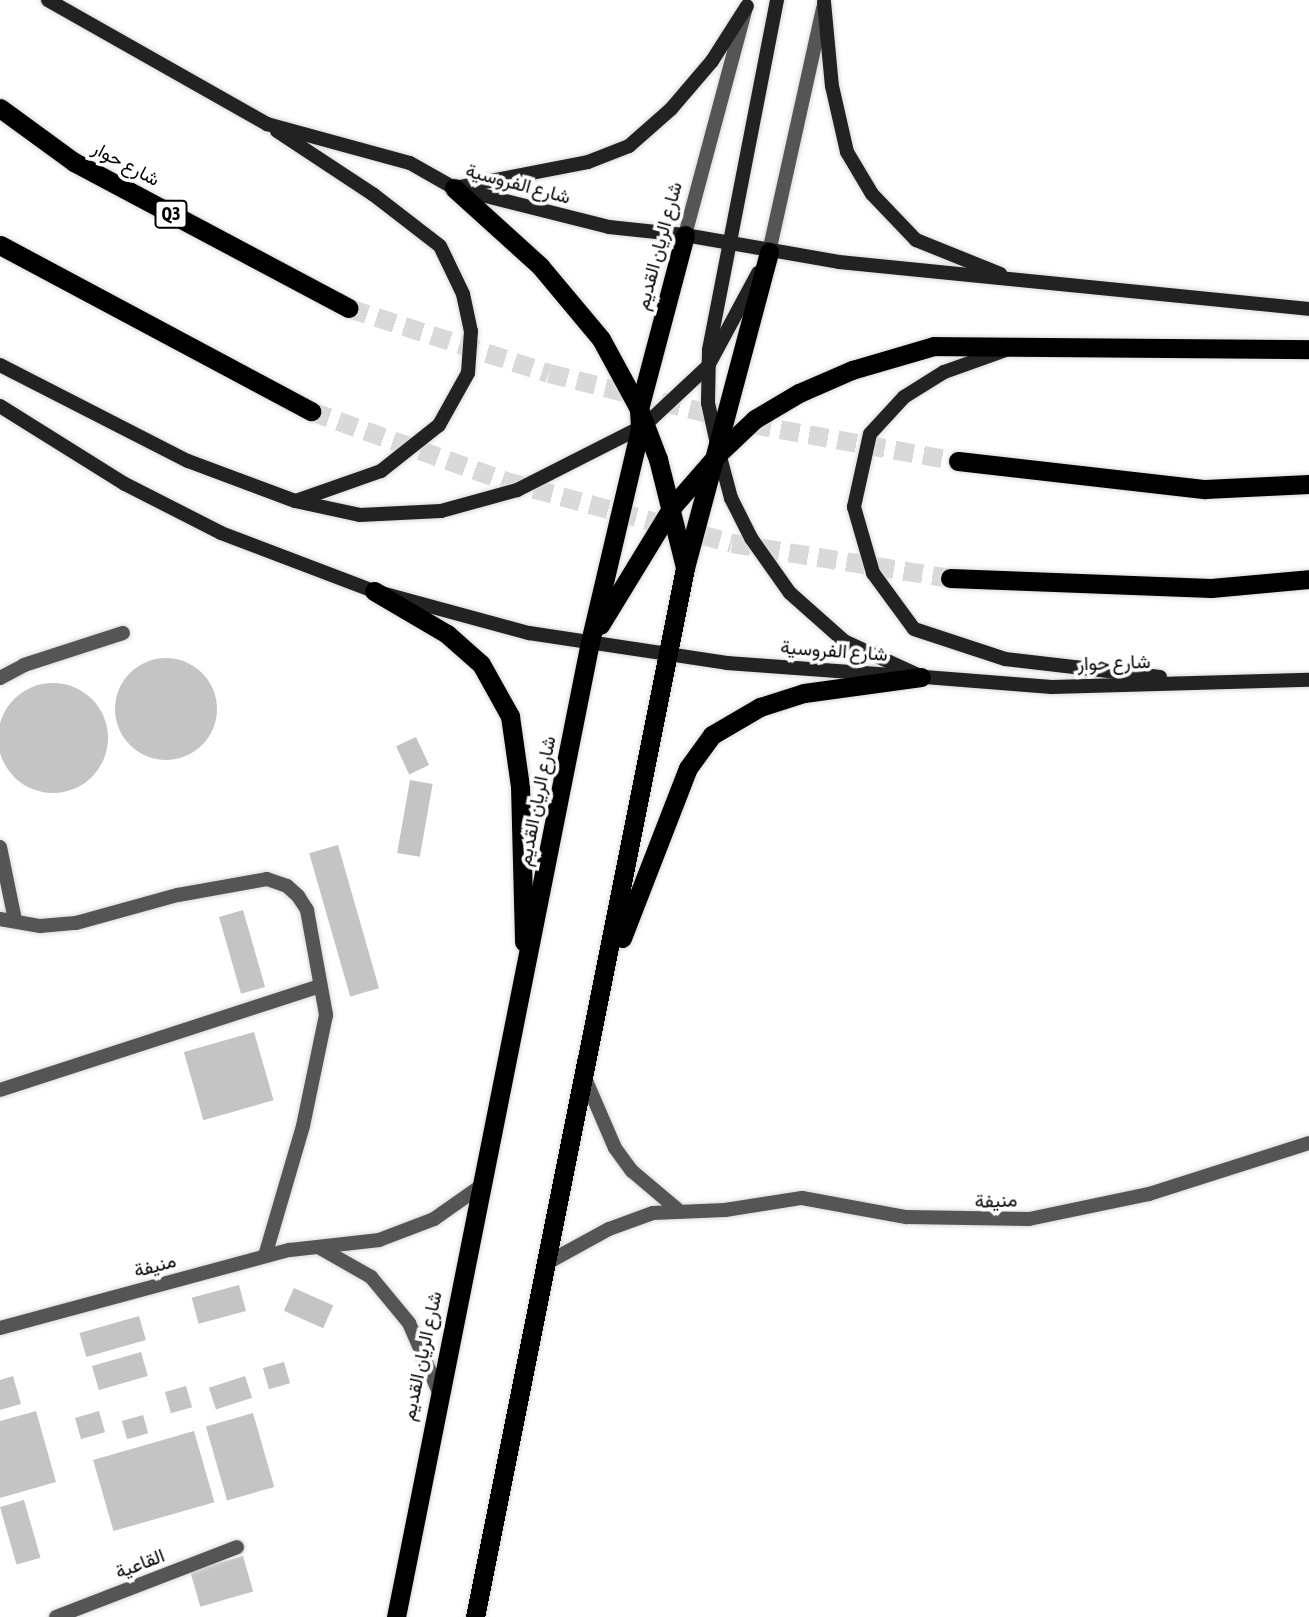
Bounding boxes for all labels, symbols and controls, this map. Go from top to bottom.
street label: شارع حوار [88,137,164,191]
street label: شارع الفروسية [463,159,573,209]
street label: شارع الريان القديم [631,179,687,313]
road number: Q3 [154,200,188,229]
street label: شارع الفروسية [780,636,888,666]
street label: شارع حوار [1077,650,1151,676]
street label: شارع الريان القديم [513,734,561,868]
street label: منيفة [974,1189,1018,1213]
street label: منيفة [131,1249,179,1283]
street label: شارع الريان القديم [397,1289,447,1423]
street label: القاعية [112,1544,168,1584]

